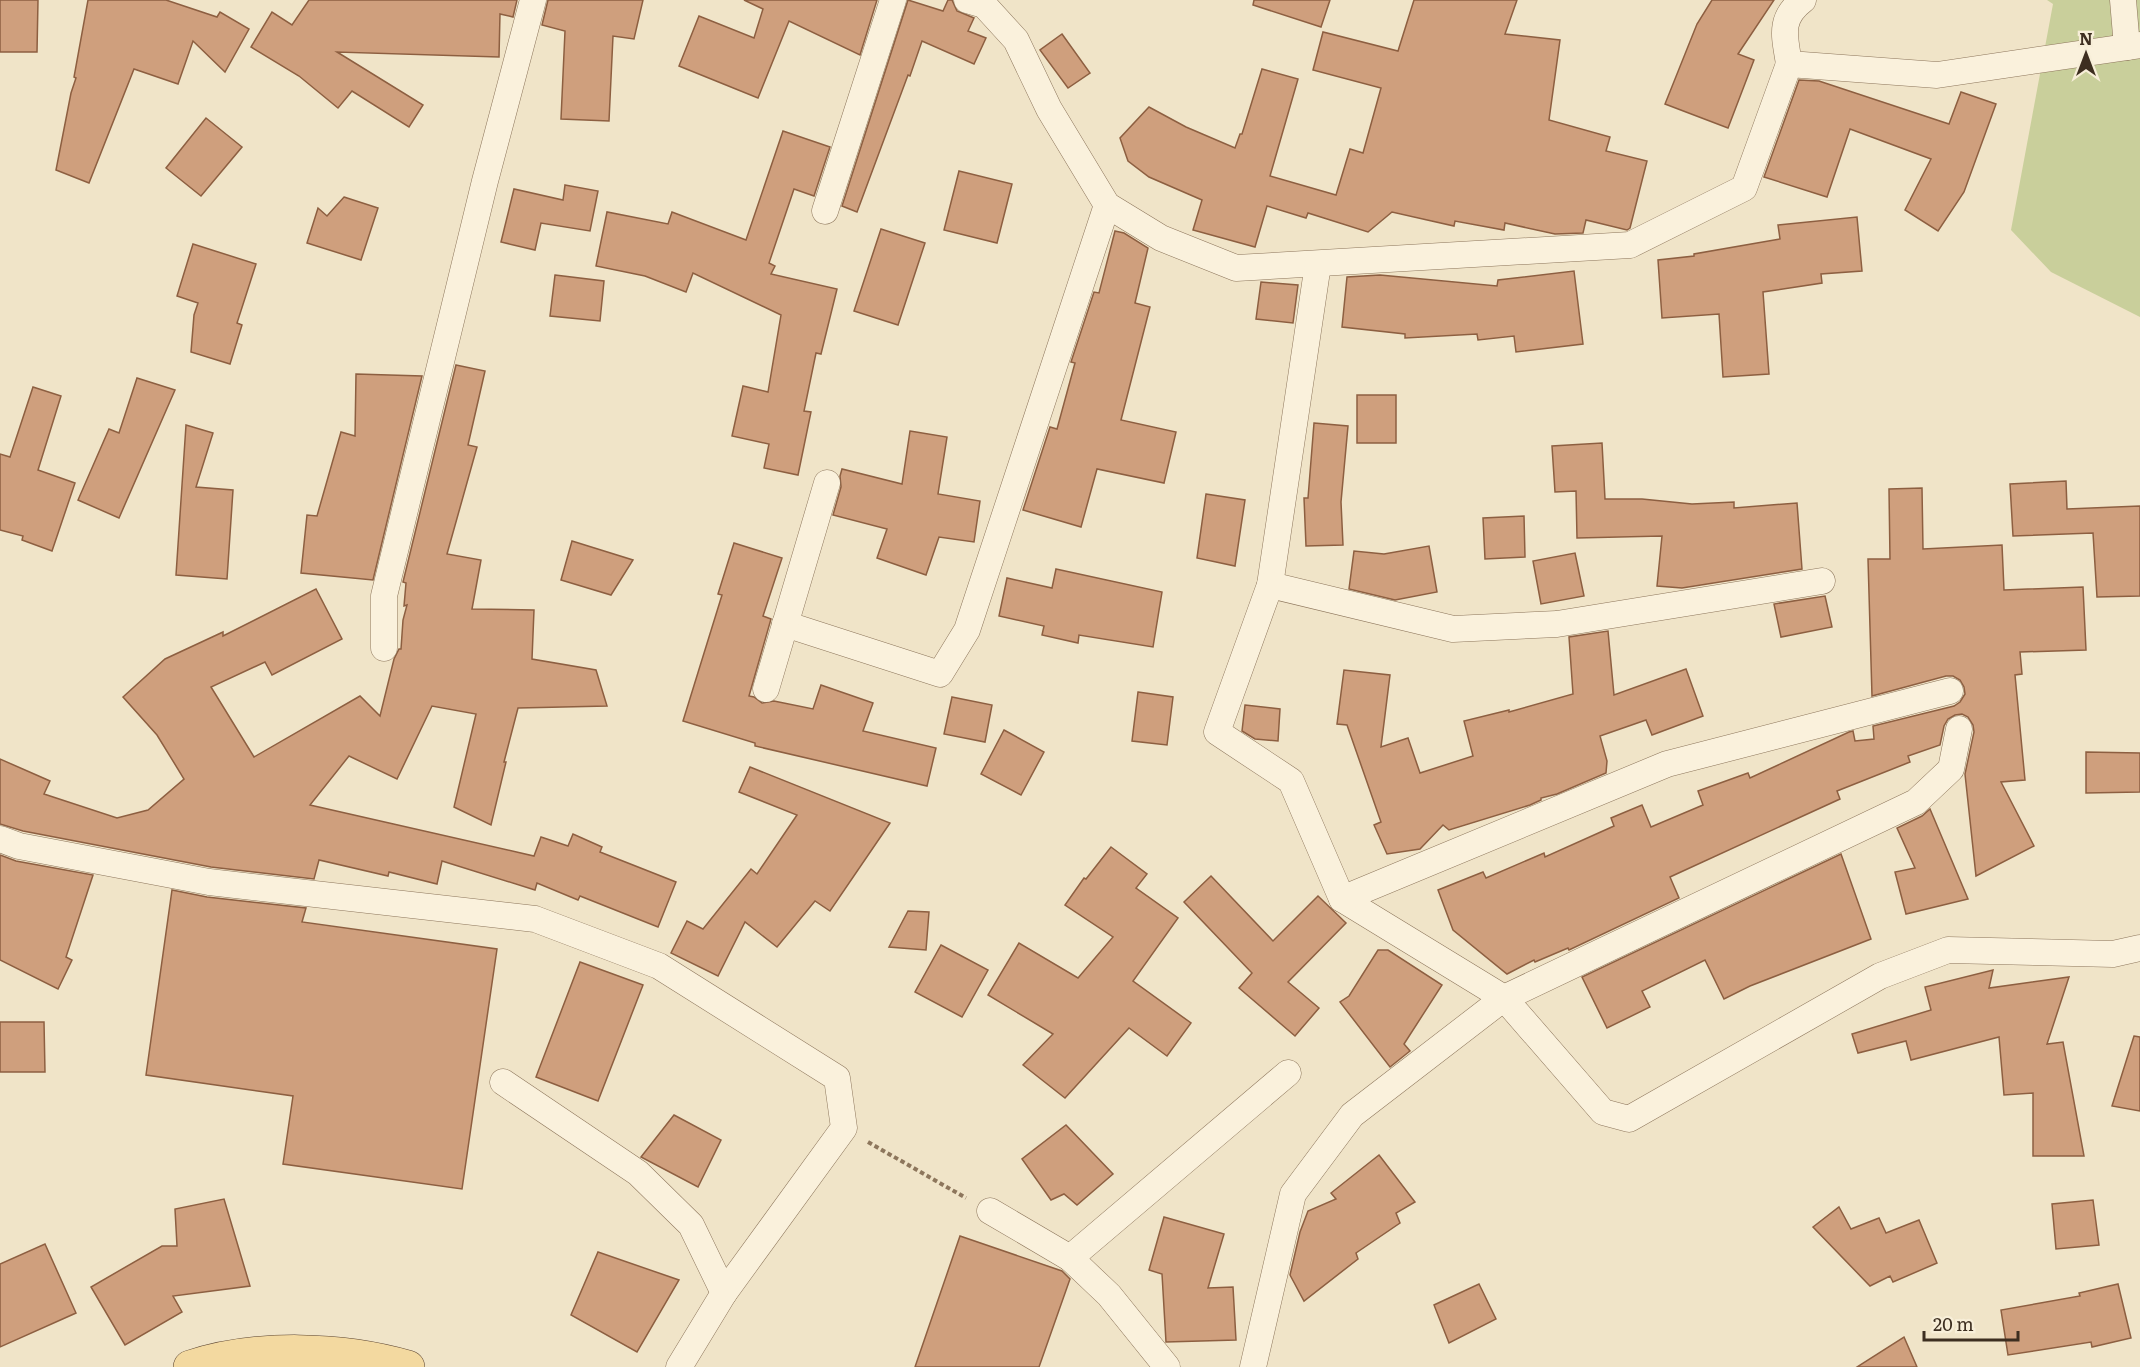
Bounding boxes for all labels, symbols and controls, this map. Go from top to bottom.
north arrow [2056,24,2116,84]
text: N [2079,26,2093,50]
scale bar [1924,1304,2018,1342]
text: 20 m [1933,1310,1974,1337]

